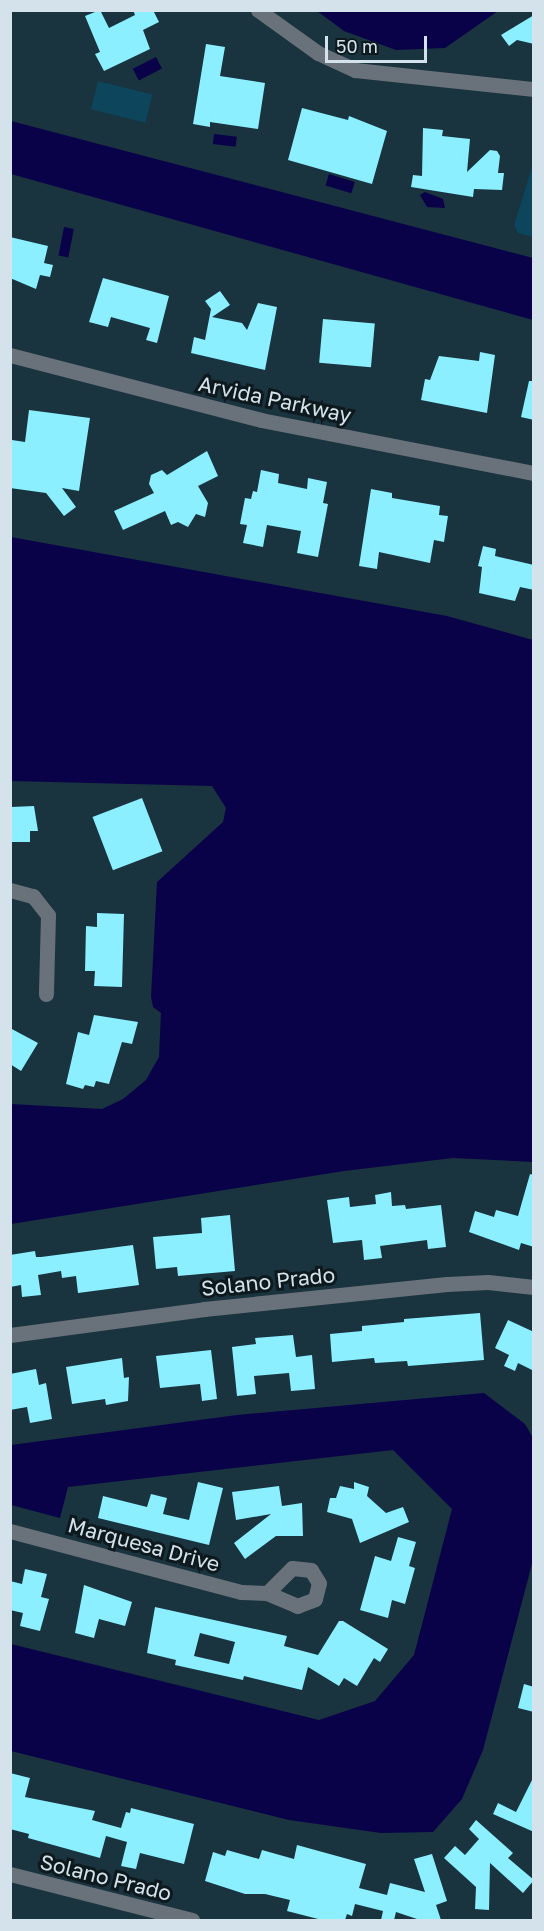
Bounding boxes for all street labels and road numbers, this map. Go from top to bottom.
street label: Arvida Parkway [196,370,354,428]
street label: Solano Prado [200,1261,336,1301]
street label: Marquesa Drive [65,1512,223,1576]
street label: Solano Prado [38,1849,174,1905]

